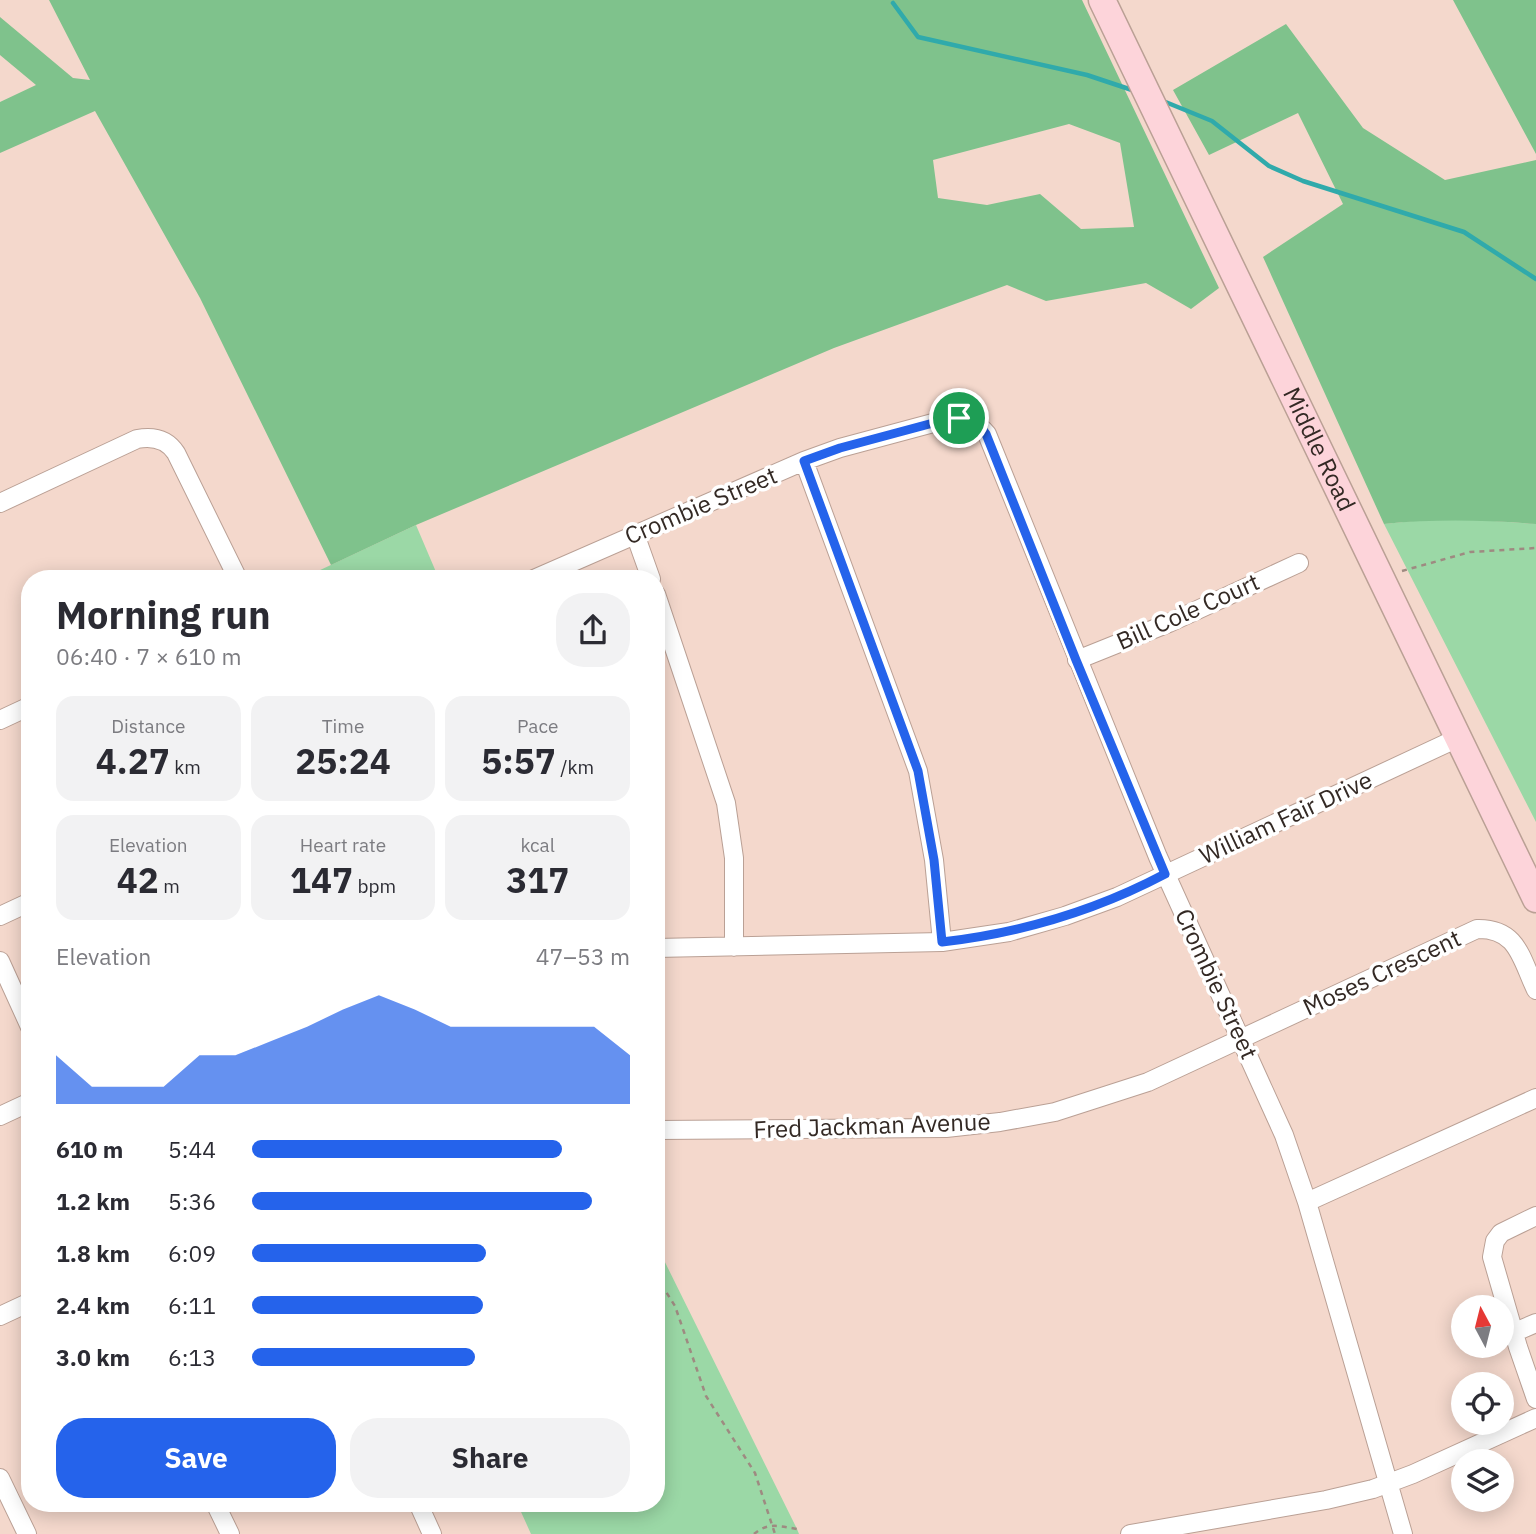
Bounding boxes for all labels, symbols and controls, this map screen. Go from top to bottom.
street label: Middle Road [1276,382,1363,516]
pin [929,388,989,448]
icon: arrive [940,399,978,437]
street label: Crombie Street [620,459,782,552]
street label: Bill Cole Court [1111,565,1264,657]
text: Morning run [56,590,271,639]
button: share [556,593,630,667]
text: 06:40 · 7 × 610 m [56,641,242,671]
text: Distance [111,714,185,738]
text: Time [322,714,364,738]
text: Pace [517,714,558,738]
text: 4.27 [96,738,170,784]
text: 25:24 [295,738,391,784]
text: 5:57 [481,738,556,784]
text: km [170,755,201,779]
text: /km [556,755,594,779]
street label: William Fair Drive [1194,763,1377,871]
text: Elevation [109,833,188,857]
text: Heart rate [300,833,386,857]
text: kcal [520,833,555,857]
text: 42 [117,857,159,903]
text: 147 [290,857,353,903]
text: 317 [506,857,569,903]
text: m [159,874,180,898]
text: bpm [353,874,396,898]
street label: Crombie Street [1168,903,1266,1064]
street label: Moses Crescent [1297,922,1466,1023]
text: Elevation [56,941,151,971]
text: 47–53 m [536,941,630,971]
street label: Fred Jackman Avenue [753,1105,991,1145]
text: 610 m [56,1134,123,1164]
text: 5:44 [168,1134,216,1164]
text: 1.2 km [56,1186,130,1216]
text: 5:36 [168,1186,216,1216]
text: 1.8 km [56,1238,130,1268]
text: 6:09 [168,1238,216,1268]
text: 2.4 km [56,1290,130,1320]
text: 6:11 [168,1290,216,1320]
north arrow [1451,1295,1514,1358]
map controls [1451,1295,1514,1512]
text: 3.0 km [56,1342,130,1372]
text: 6:13 [168,1342,216,1372]
button: locate [1451,1372,1514,1435]
button: Save [56,1418,336,1498]
button: Share [350,1418,630,1498]
button: layers [1451,1449,1514,1512]

